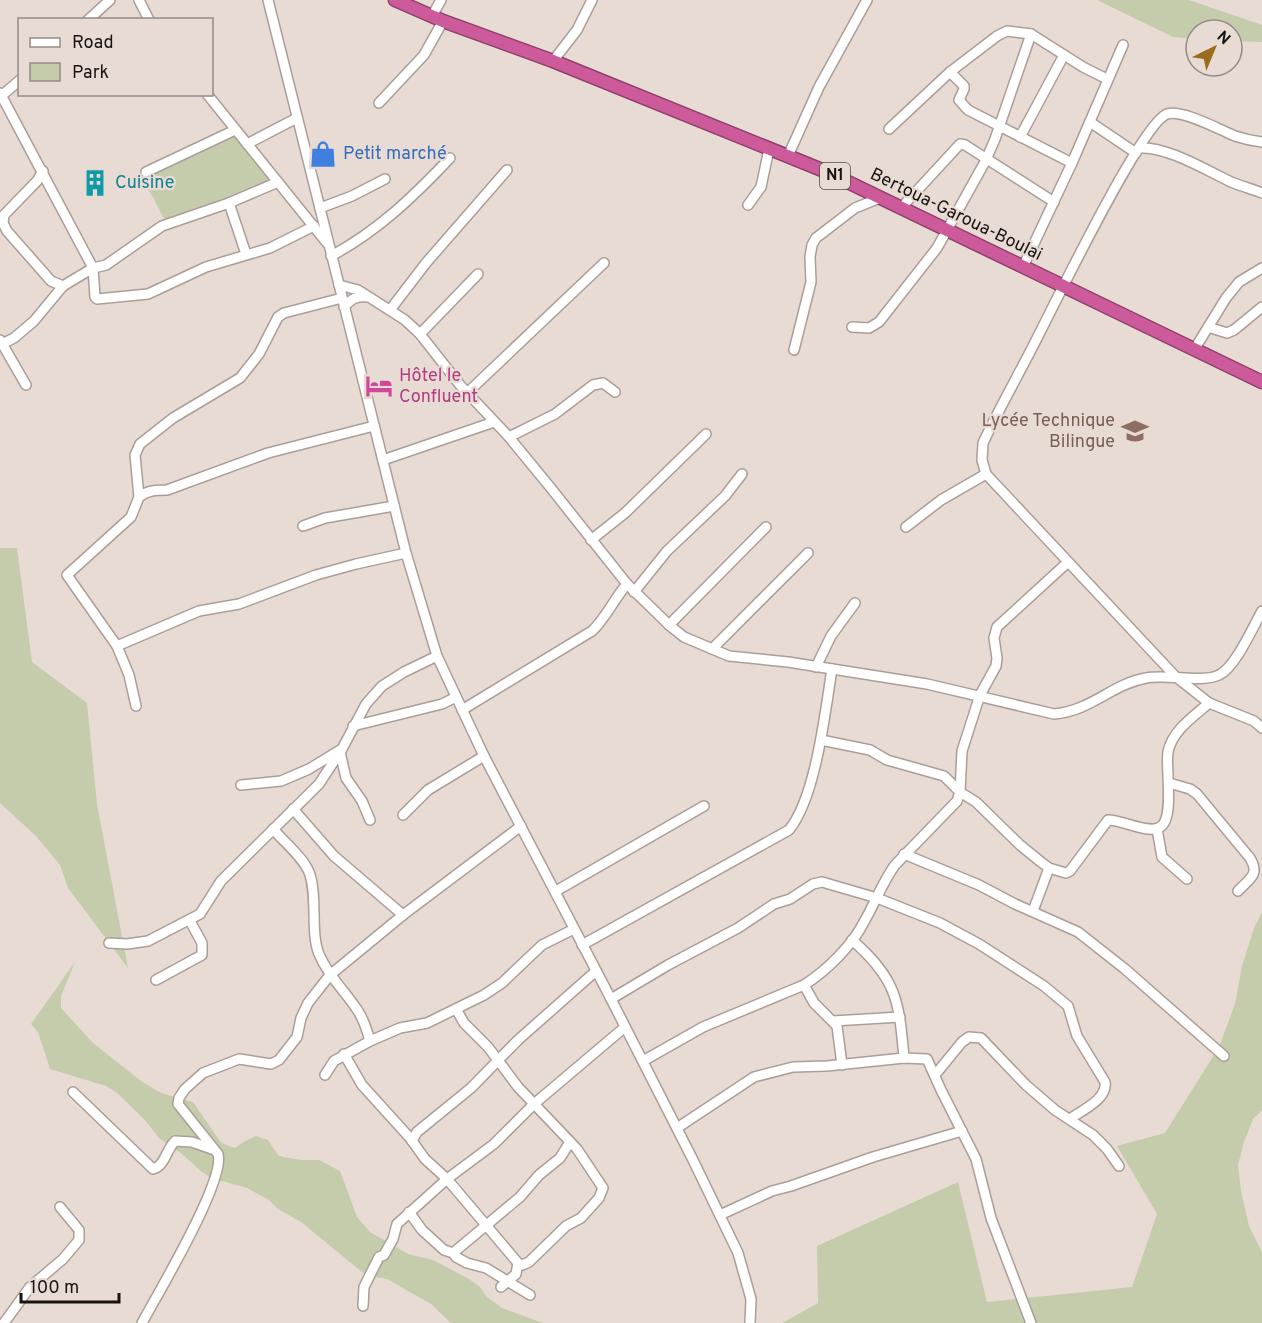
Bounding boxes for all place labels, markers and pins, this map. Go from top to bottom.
shop icon: Petit marché [308,139,338,169]
place label: Petit marché [343,143,447,166]
building icon: Cuisine [80,168,110,198]
place label: Cuisine [115,172,174,195]
place label: Hôtel le Confluent [399,365,478,409]
hotel icon: Hôtel le Confluent [364,371,394,401]
place label: Lycée Technique Bilingue [981,410,1115,454]
school or university icon: Lycée Technique Bilingue [1120,416,1150,446]

